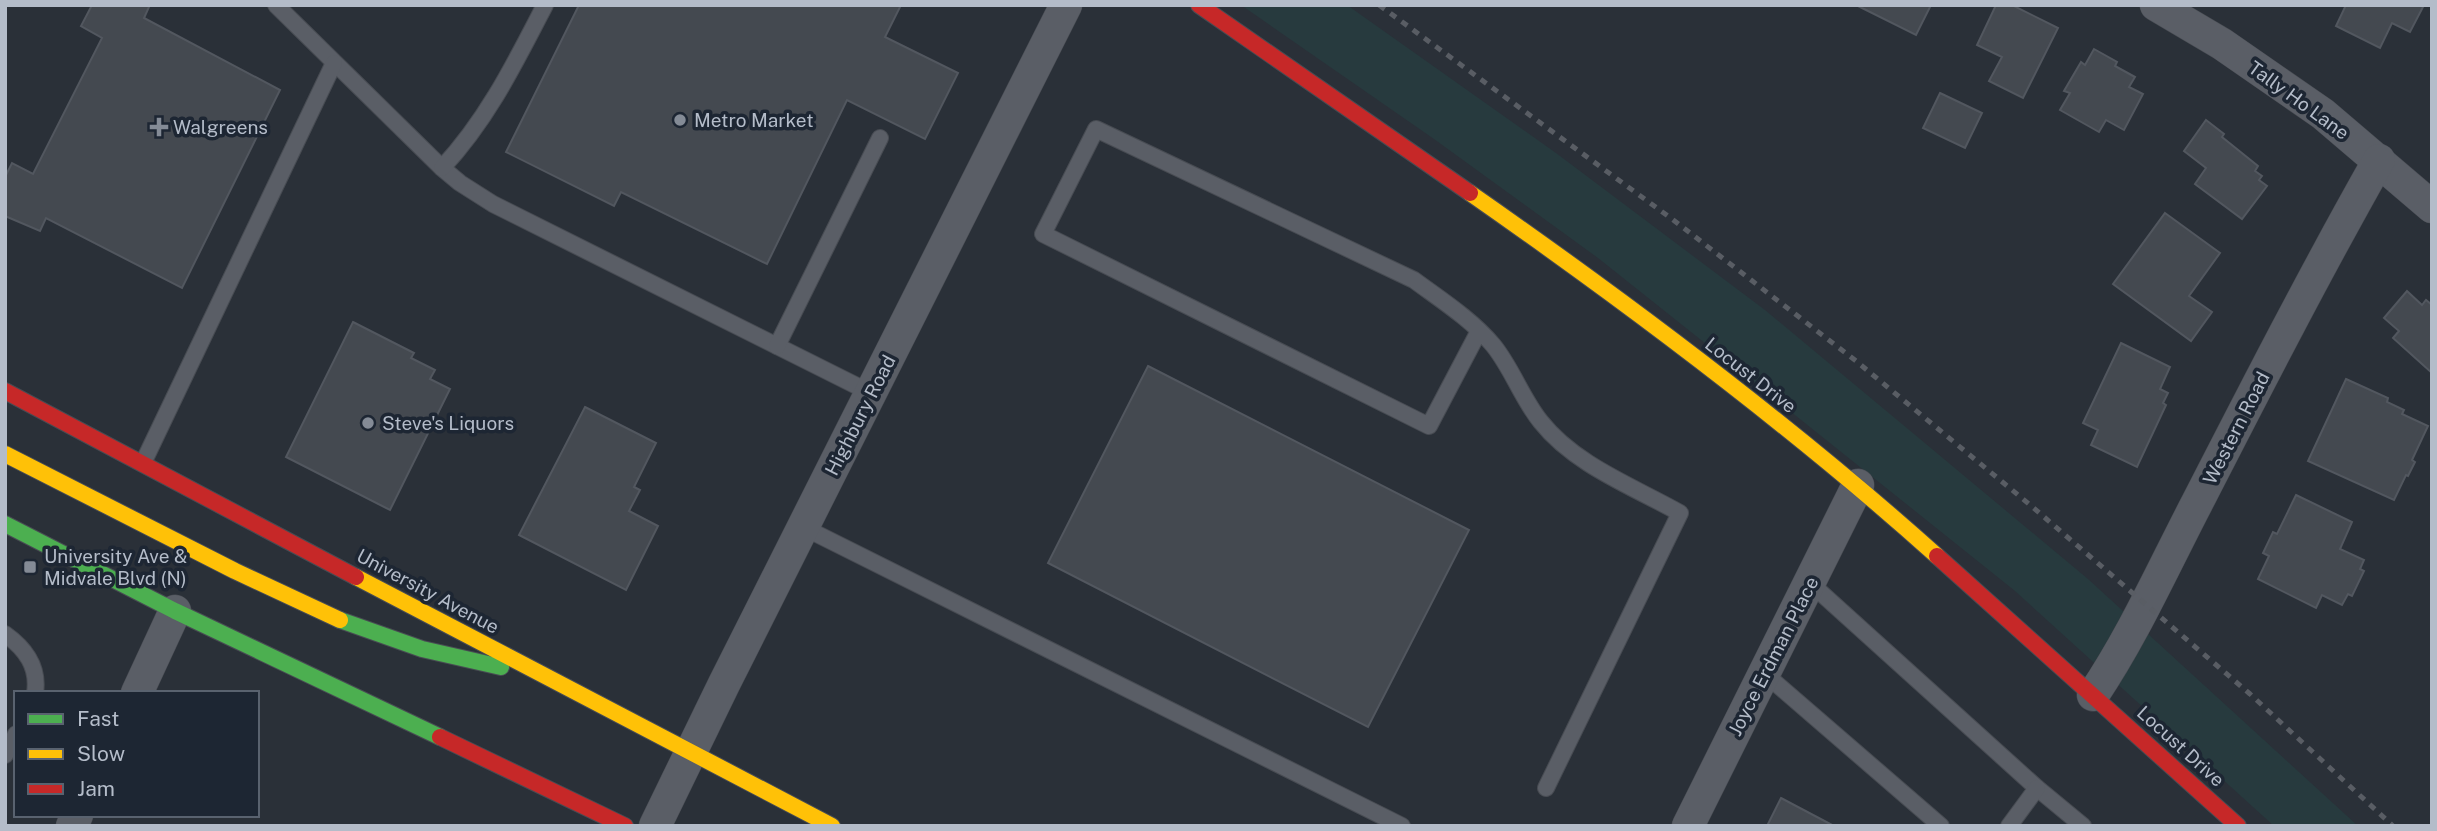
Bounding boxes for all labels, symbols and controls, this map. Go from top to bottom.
street label: Tally Ho Lane [2244,56,2354,144]
place label: Metro Market [694,109,814,131]
marker: Metro Market [672,112,688,128]
place label: Walgreens [173,116,268,138]
marker: Walgreens [151,119,167,135]
street label: Locust Drive [1701,333,1801,417]
street label: Highbury Road [820,351,900,479]
street label: Western Road [2198,368,2274,488]
place label: Steve's Liquors [382,412,514,434]
marker: Steve's Liquors [360,415,376,431]
street label: University Avenue [353,544,503,638]
place label: University Ave & Midvale Blvd (N) [44,545,187,589]
marker: University Ave & Midvale Blvd (N) [22,559,38,575]
street label: Joyce Erdman Place [1723,573,1823,739]
legend [14,691,259,817]
street label: Locust Drive [2133,701,2229,791]
text: Fast [77,706,119,731]
text: Slow [77,741,125,766]
text: Jam [77,776,115,801]

